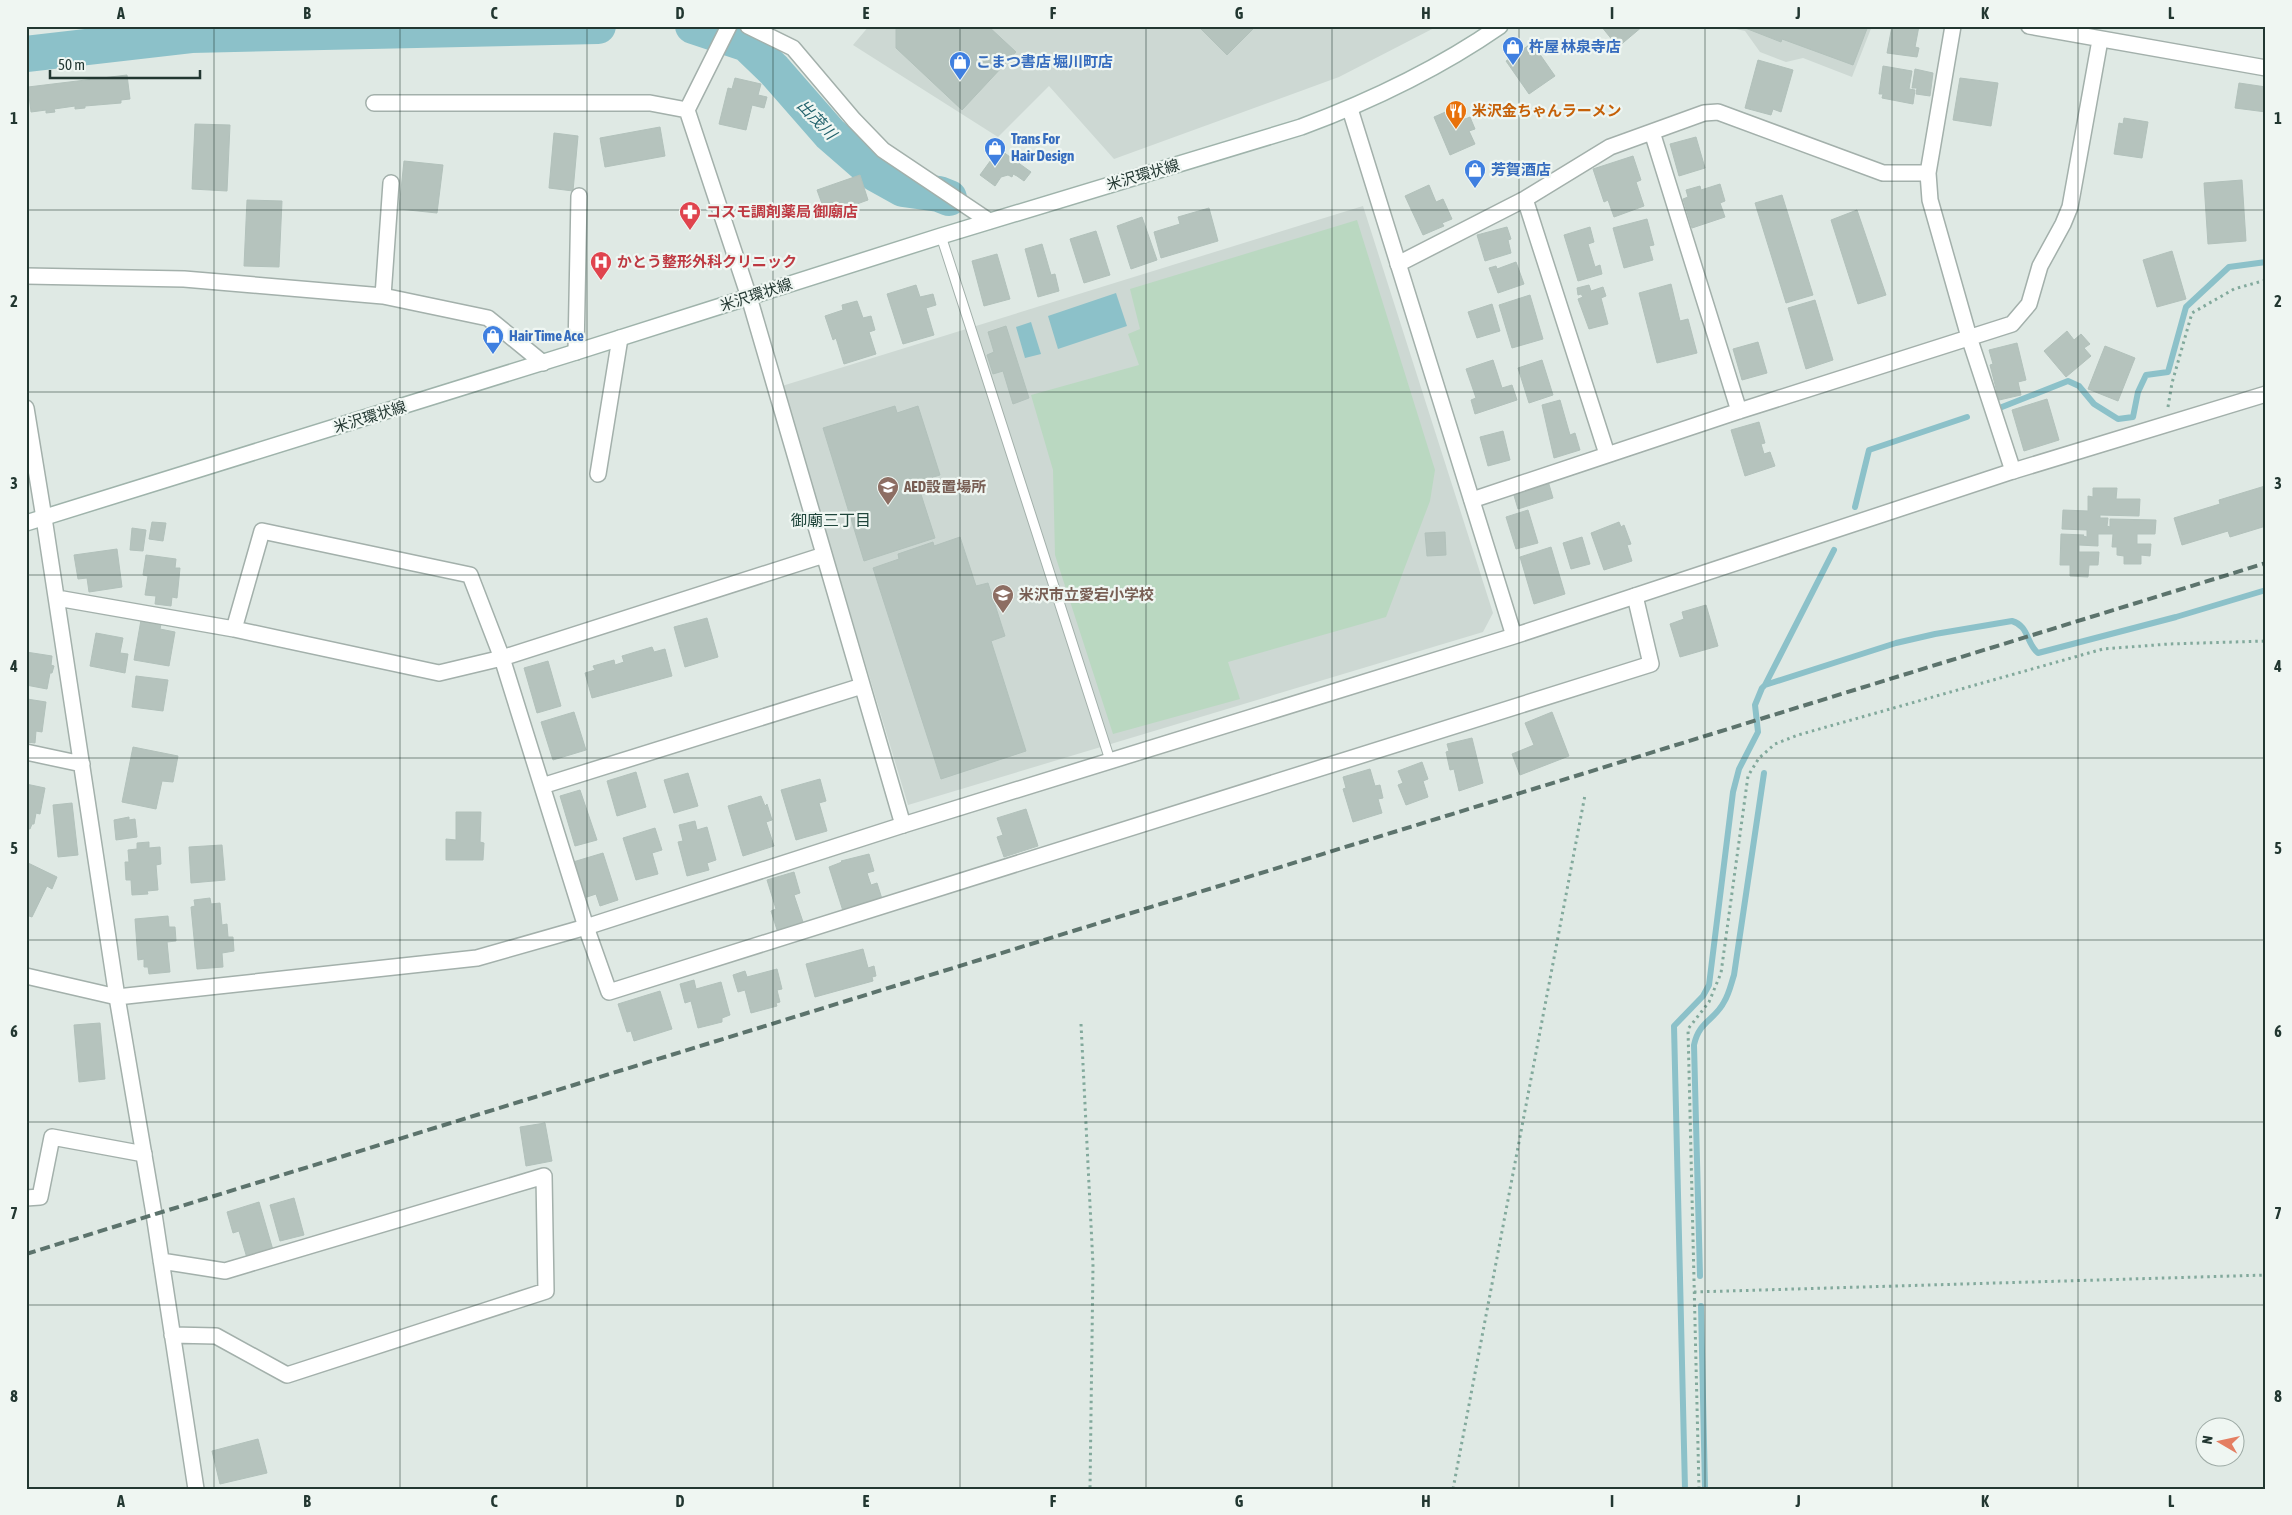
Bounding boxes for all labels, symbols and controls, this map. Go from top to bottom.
text: A [116,4,125,22]
text: B [303,4,311,22]
text: C [490,4,498,22]
text: D [676,4,685,22]
text: E [863,4,870,22]
text: F [1050,4,1057,22]
text: G [1235,4,1244,22]
text: H [1421,4,1431,22]
text: I [1610,4,1614,22]
text: J [1794,4,1801,22]
text: K [1981,4,1989,22]
text: L [2168,4,2175,22]
shop icon: 杵屋 林泉寺店 [1501,35,1525,66]
place label: 杵屋 林泉寺店 [1529,38,1621,55]
scale bar [50,48,200,80]
shop icon: こまつ書店 堀川町店 [948,50,972,81]
place label: こまつ書店 堀川町店 [976,53,1113,70]
text: 50 m [58,56,85,73]
water label: 出茂川 [794,95,842,144]
restaurant icon: 米沢金ちゃんラーメン [1444,99,1468,130]
place label: 米沢金ちゃんラーメン [1472,102,1621,119]
text: 1 [10,109,18,127]
text: 1 [2274,109,2282,127]
place label: Trans For Hair Design [1011,130,1074,164]
shop icon: Trans For Hair Design [983,136,1007,167]
street label: 米沢環状線 [1104,156,1181,193]
shop icon: 芳賀酒店 [1463,158,1487,189]
place label: 芳賀酒店 [1491,161,1551,178]
pharmacy icon: コスモ調剤薬局 御廟店 [678,200,702,231]
place label: コスモ調剤薬局 御廟店 [706,203,858,220]
hospital icon: かとう整形外科クリニック [589,250,613,281]
place label: かとう整形外科クリニック [617,253,797,270]
street label: 米沢環状線 [718,275,794,314]
text: 2 [10,292,18,310]
text: 2 [2274,292,2282,310]
shop icon: Hair Time Ace [481,324,505,355]
place label: Hair Time Ace [509,327,584,344]
street label: 米沢環状線 [331,397,408,436]
text: 3 [10,474,18,492]
text: 3 [2274,474,2282,492]
school or university icon: AED設置場所 [876,475,900,506]
place label: AED設置場所 [903,478,986,495]
district label: 御廟三丁目 [791,511,871,529]
school or university icon: 米沢市立愛宕小学校 [991,583,1015,614]
place label: 米沢市立愛宕小学校 [1019,586,1154,603]
text: 4 [9,657,18,675]
text: 4 [2273,657,2282,675]
text: 5 [10,839,18,857]
text: 5 [2274,839,2282,857]
text: 6 [10,1022,18,1040]
text: 6 [2274,1022,2282,1040]
text: 7 [10,1204,18,1222]
text: 7 [2274,1204,2282,1222]
text: 8 [10,1387,18,1405]
text: 8 [2274,1387,2282,1405]
north arrow [2194,1418,2244,1468]
text: N [2199,1435,2216,1445]
text: A [116,1492,125,1510]
text: B [303,1492,311,1510]
text: C [490,1492,498,1510]
text: D [676,1492,685,1510]
text: E [863,1492,870,1510]
text: F [1050,1492,1057,1510]
text: G [1235,1492,1244,1510]
text: H [1421,1492,1431,1510]
text: I [1610,1492,1614,1510]
text: J [1794,1492,1801,1510]
text: K [1981,1492,1989,1510]
text: L [2168,1492,2175,1510]

